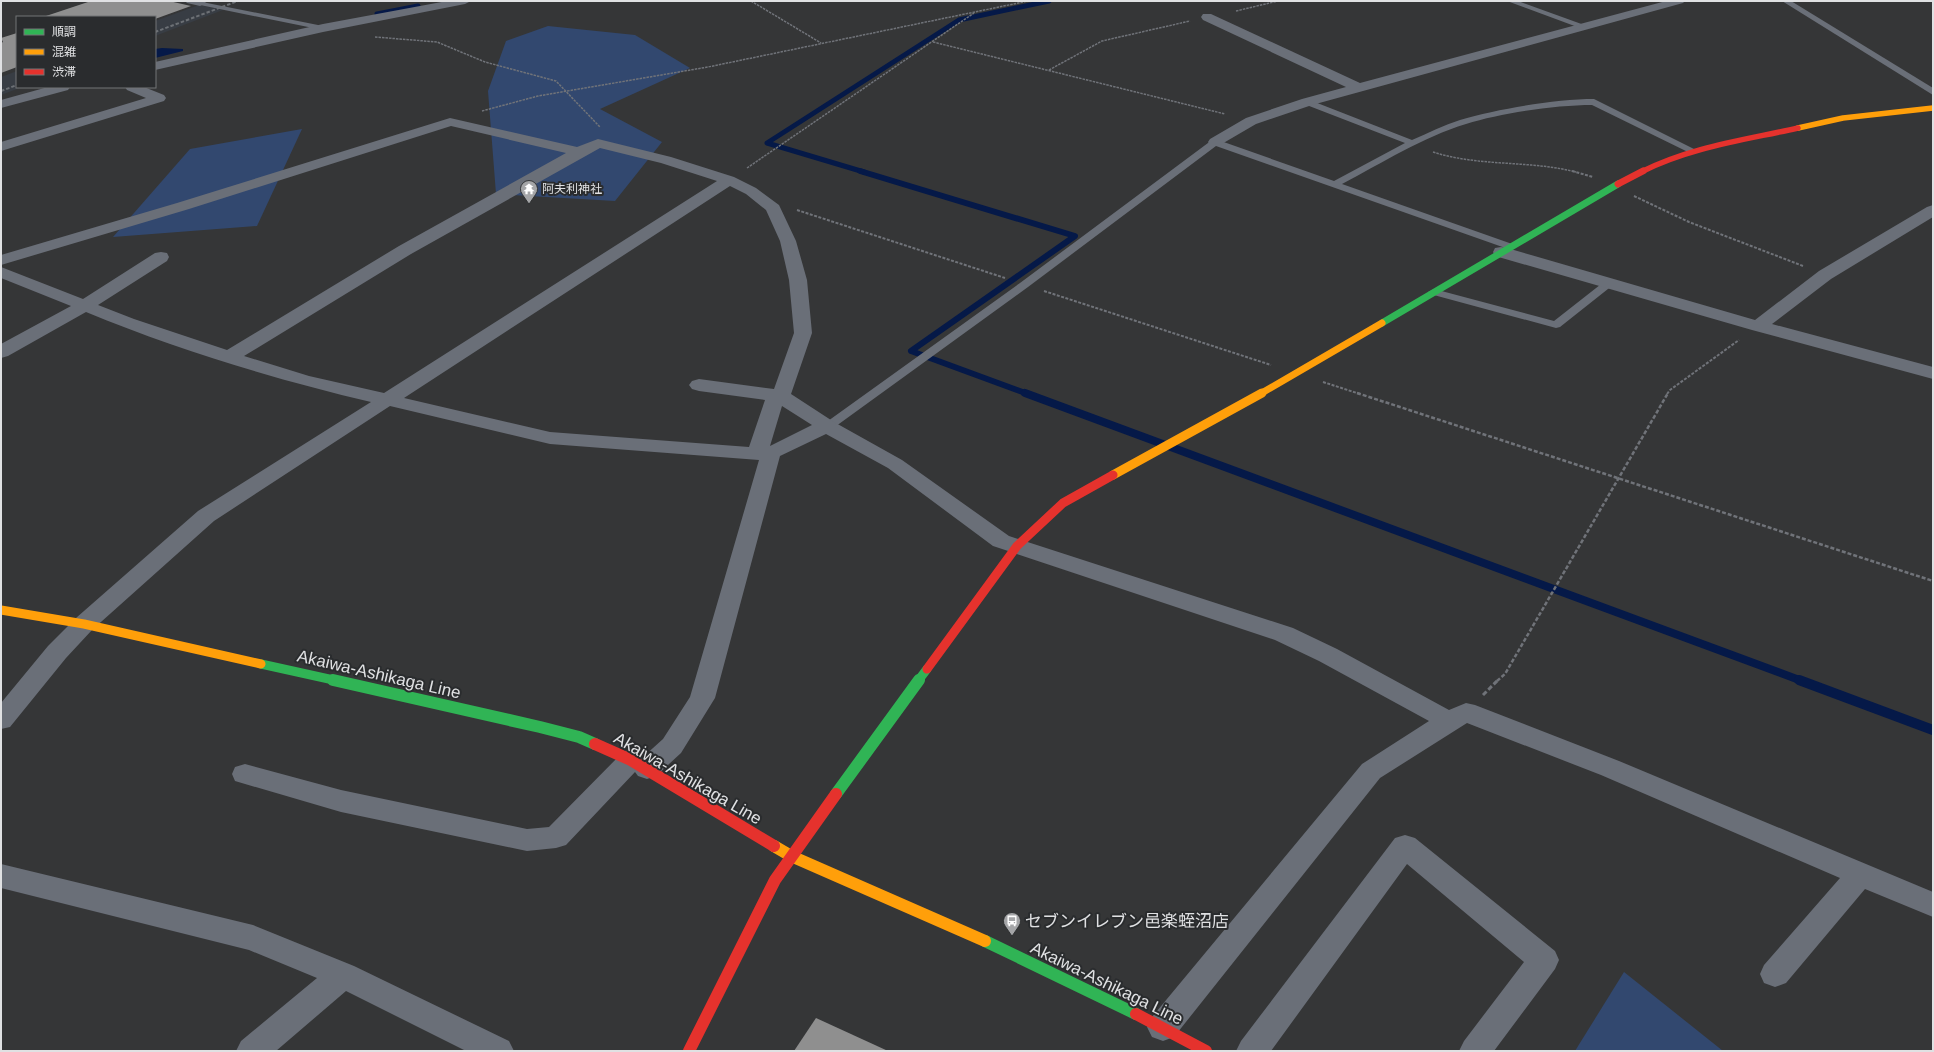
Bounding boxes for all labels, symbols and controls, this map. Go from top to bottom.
legend [16,16,156,88]
text: 順調 [52,25,76,39]
text: 混雑 [52,45,76,59]
text: 渋滞 [52,65,76,79]
temple icon: 阿夫利神社 [519,179,539,204]
place label: 阿夫利神社 [542,182,602,196]
street label: Akaiwa-Ashikaga Line [295,646,463,703]
street label: Akaiwa-Ashikaga Line [611,728,765,828]
bus stop icon: セブンイレブン邑楽蛭沼店 [1002,911,1022,936]
place label: セブンイレブン邑楽蛭沼店 [1025,912,1229,931]
street label: Akaiwa-Ashikaga Line [1027,938,1186,1029]

